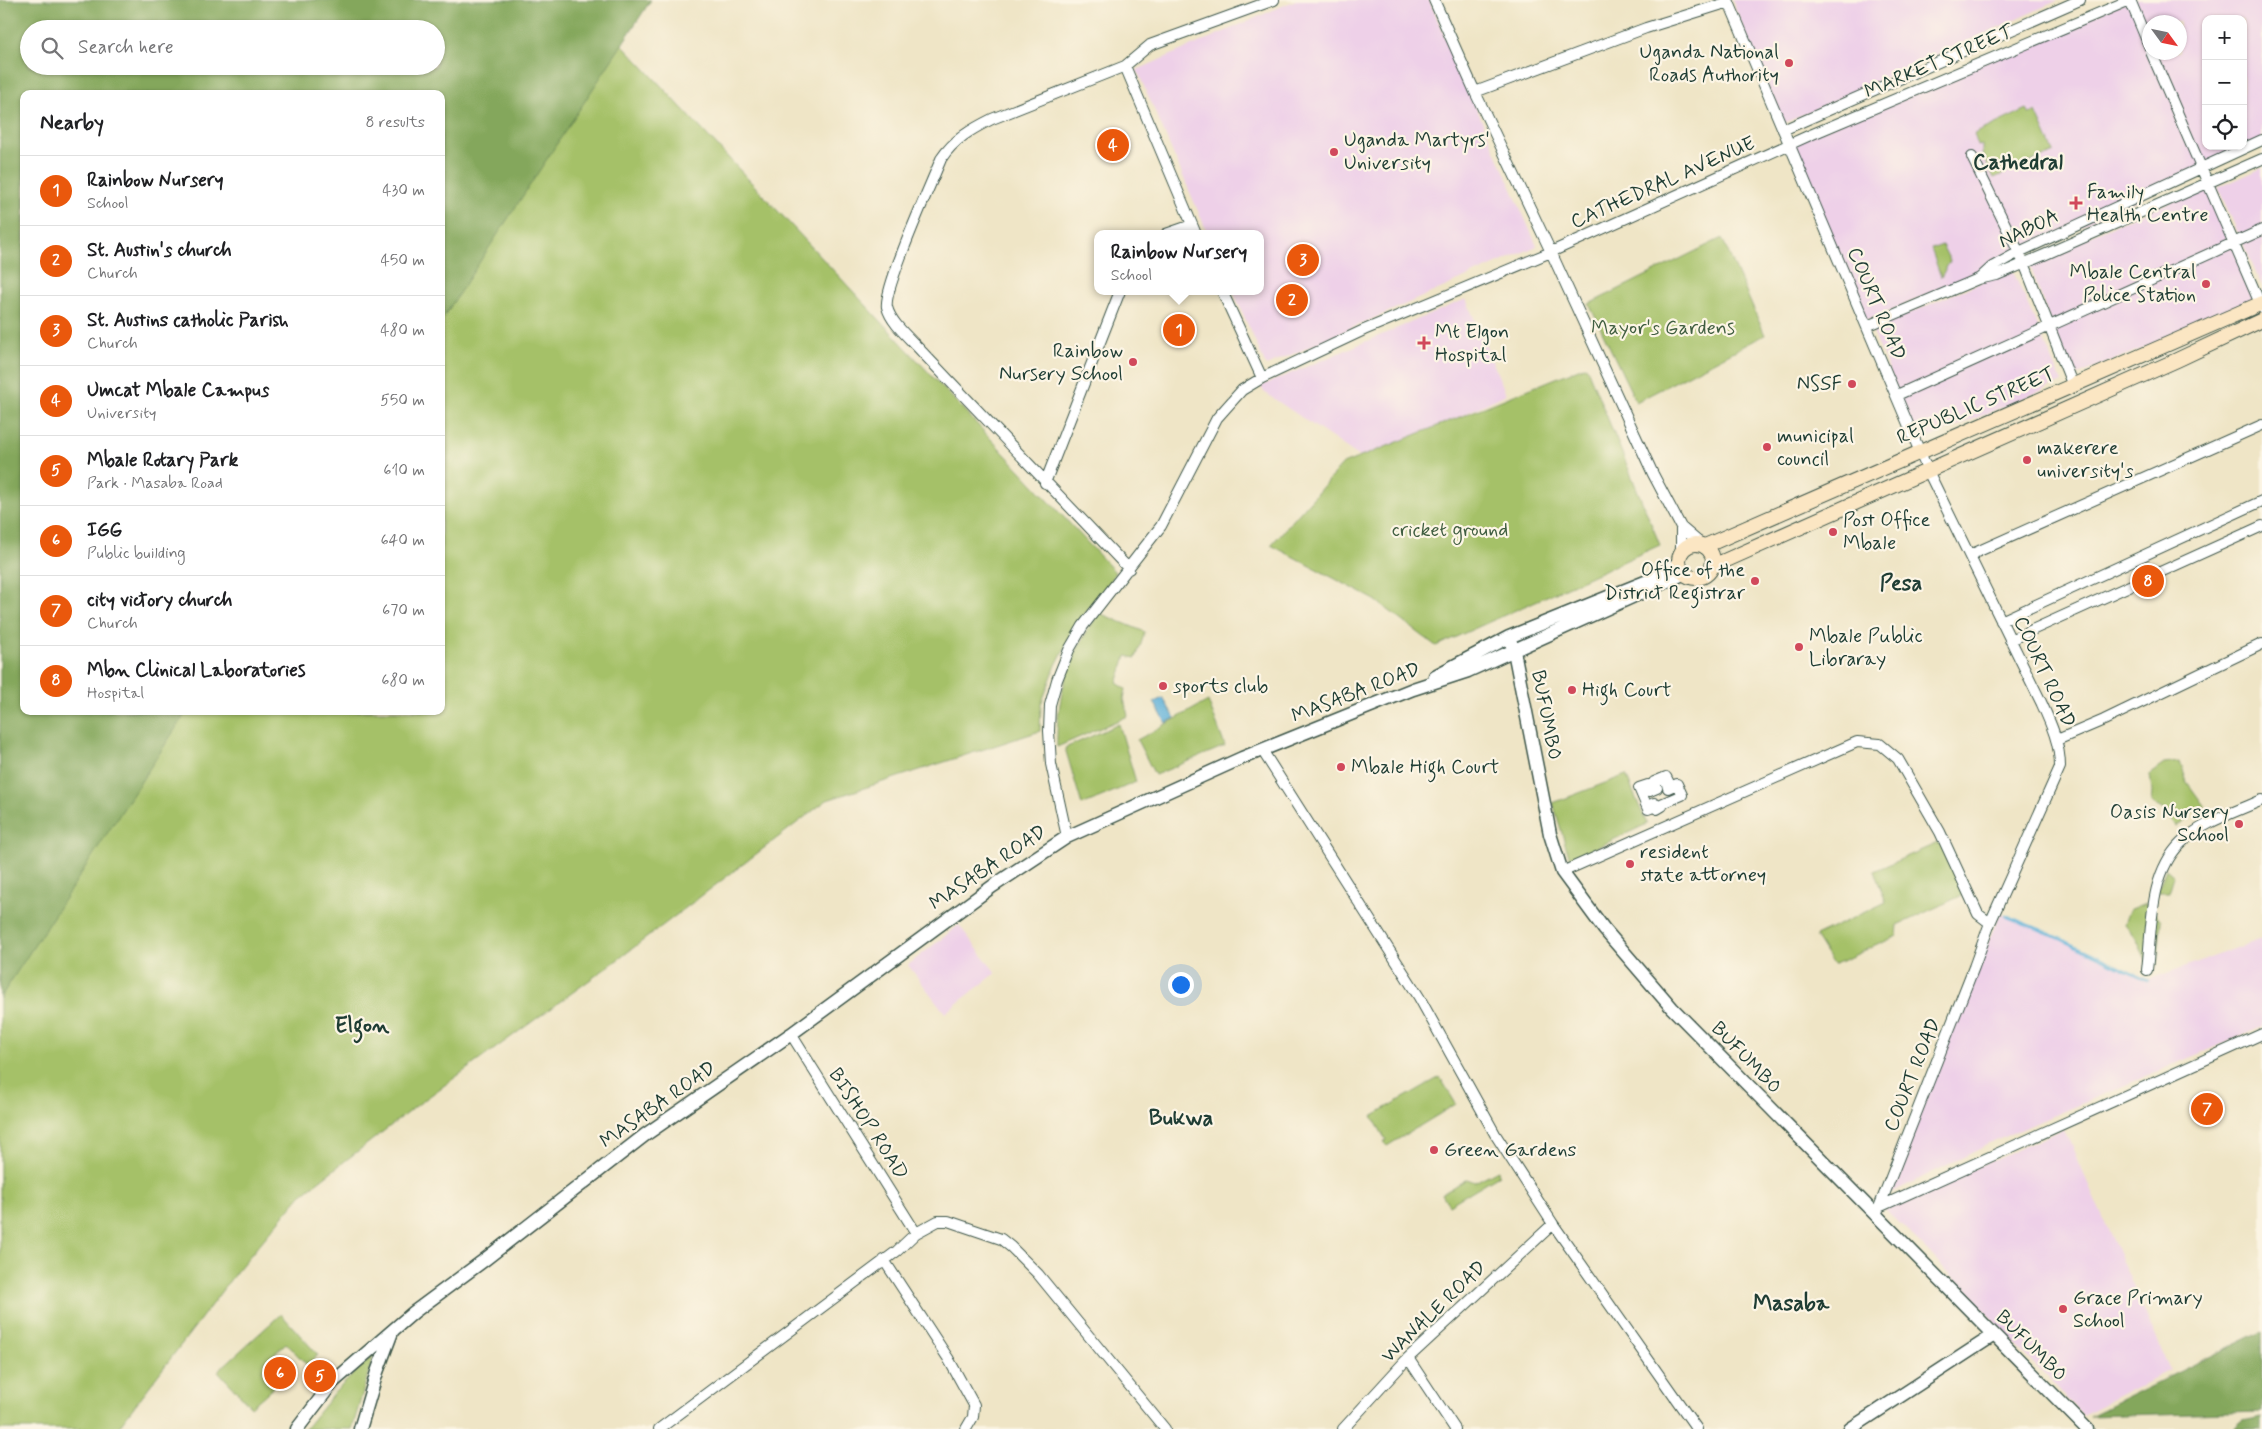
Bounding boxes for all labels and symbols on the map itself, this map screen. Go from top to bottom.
north arrow [2142,15,2187,60]
street label: MARKET STREET [1860,18,2019,106]
place label: Uganda National Roads Authority [1640,39,1779,89]
marker: Uganda National Roads Authority [1783,57,1795,69]
pin: 4 [1097,126,1129,164]
place label: Uganda Martyrs' University [1344,127,1490,177]
street label: CATHEDRAL AVENUE [1566,130,1760,236]
marker: Uganda Martyrs' University [1328,146,1340,158]
district label: Cathedral [1973,149,2064,177]
place label: Family Health Centre [2087,179,2208,229]
marker: Family Health Centre [2069,196,2083,210]
street label: NABOA [1994,203,2064,255]
pin: 3 [1287,241,1319,279]
street label: COURT ROAD [1840,243,1912,365]
place label: Mbale Central Police Station [2070,259,2196,309]
marker: Mbale Central Police Station [2200,278,2212,290]
pin: 2 [1276,281,1308,319]
pin: 1 [1163,311,1195,349]
park label: Mayor's Gardens [1591,315,1735,342]
place label: Mt Elgon Hospital [1435,319,1509,369]
marker: Mt Elgon Hospital [1417,336,1431,350]
place label: Rainbow Nursery School [999,338,1123,388]
marker: Rainbow Nursery School [1127,356,1139,368]
street label: REPUBLIC STREET [1893,360,2059,452]
place label: NSSF [1797,371,1842,398]
marker: NSSF [1846,378,1858,390]
place label: municipal council [1777,423,1854,473]
place label: makerere university's [2037,435,2134,485]
marker: municipal council [1761,441,1773,453]
marker: makerere university's [2021,454,2033,466]
place label: Post Office Mbale [1843,507,1930,557]
park label: cricket ground [1392,517,1508,545]
marker: Post Office Mbale [1827,526,1839,538]
place label: Office of the District Registrar [1604,557,1746,609]
pin: 8 [2132,562,2164,600]
district label: Pesa [1880,570,1923,598]
marker: Office of the District Registrar [1749,575,1761,587]
street label: COURT ROAD [2006,612,2082,732]
place label: Mbale Public Libraray [1809,623,1923,673]
marker: Mbale Public Libraray [1793,641,1805,653]
street label: MASABA ROAD [1288,656,1424,730]
street label: BUFUMBO [1524,668,1568,762]
place label: sports club [1173,673,1268,700]
place label: High Court [1582,677,1671,706]
marker: sports club [1157,680,1169,692]
marker: High Court [1566,684,1578,696]
place label: Mbale High Court [1351,754,1499,783]
marker: Mbale High Court [1335,761,1347,773]
place label: Oasis Nursery School [2110,799,2229,849]
marker: Oasis Nursery School [2233,818,2245,830]
street label: MASABA ROAD [924,819,1052,917]
place label: resident state attorney [1640,839,1766,889]
marker: resident state attorney [1624,858,1636,870]
your location [1168,972,1194,998]
district label: Elgon [335,1012,390,1044]
street label: COURT ROAD [1878,1014,1948,1136]
street label: BUFUMBO [1705,1016,1787,1100]
street label: MASABA ROAD [595,1055,721,1155]
street label: BISHOP ROAD [822,1063,914,1185]
pin: 7 [2191,1090,2223,1128]
district label: Bukwa [1149,1105,1213,1133]
place label: Green Gardens [1444,1137,1577,1164]
marker: Green Gardens [1428,1144,1440,1156]
street label: WANALE ROAD [1375,1255,1493,1369]
place label: Grace Primary School [2073,1285,2203,1335]
district label: Masaba [1753,1290,1830,1318]
marker: Grace Primary School [2057,1303,2069,1315]
street label: BUFUMBO [1989,1304,2073,1388]
pin: 6 [264,1354,296,1392]
pin: 5 [304,1357,336,1395]

